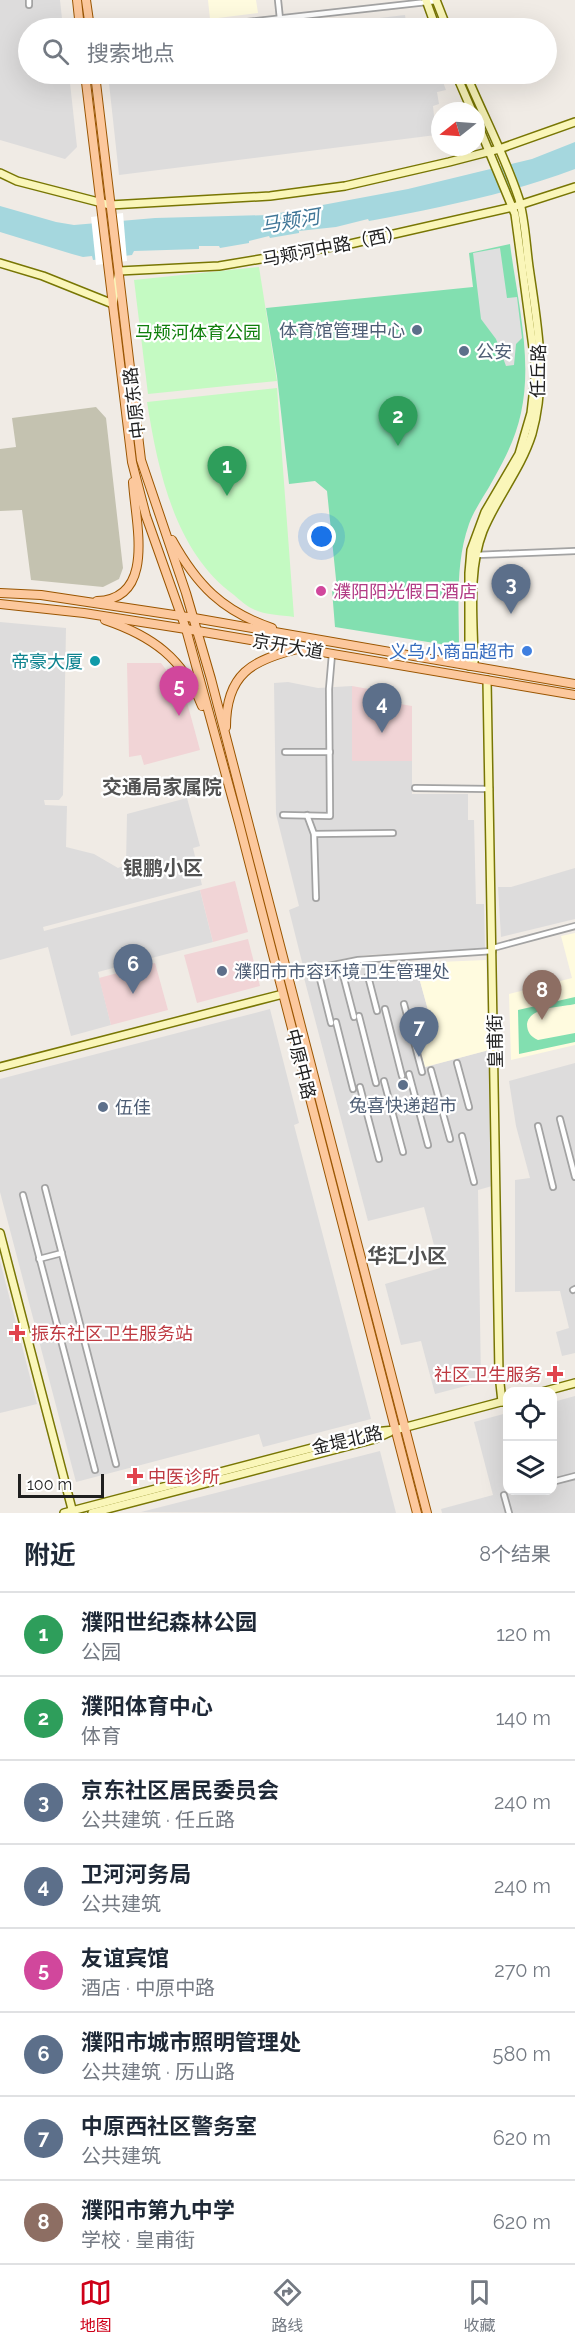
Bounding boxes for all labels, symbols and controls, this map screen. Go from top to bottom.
search box [18,18,557,84]
icon: search [39,35,72,68]
text: 搜索地点 [87,40,175,66]
north arrow [431,102,485,156]
water label: 马颊河 [258,203,326,238]
street label: 马颊河中路（西） [260,222,406,270]
place label: 体育馆管理中心 [279,320,405,341]
park label: 马颊河体育公园 [135,322,261,343]
marker: 体育馆管理中心 [410,323,424,337]
place label: 公安 [476,341,512,362]
marker: 公安 [457,344,471,358]
street label: 任丘路 [527,344,549,398]
street label: 中原东路 [119,366,149,440]
pin: 2 [378,396,418,446]
pin: 1 [208,446,246,496]
your location [307,522,336,551]
pin: 3 [492,564,530,614]
place label: 濮阳阳光假日酒店 [333,581,477,602]
marker: 濮阳阳光假日酒店 [314,584,328,598]
street label: 京开大道 [251,629,325,663]
place label: 义乌小商品超市 [389,641,515,662]
marker: 义乌小商品超市 [520,644,534,658]
place label: 帝豪大厦 [11,651,83,672]
marker: 帝豪大厦 [88,654,102,668]
pin: 5 [160,666,198,716]
pin: 4 [362,684,401,733]
district label: 交通局家属院 [102,775,222,799]
district label: 银鹏小区 [123,856,203,880]
pin: 6 [114,944,152,994]
place label: 濮阳市市容环境卫生管理处 [234,961,450,982]
marker: 濮阳市市容环境卫生管理处 [215,964,229,978]
pin: 8 [522,970,562,1020]
pin: 7 [400,1008,438,1057]
street label: 皇甫街 [484,1014,506,1068]
street label: 中原中路 [282,1027,320,1101]
marker: 兔喜快递超市 [396,1078,410,1092]
place label: 兔喜快递超市 [349,1095,457,1116]
place label: 伍佳 [115,1097,151,1118]
marker: 伍佳 [96,1100,110,1114]
district label: 华汇小区 [367,1244,447,1268]
place label: 振东社区卫生服务站 [31,1323,193,1344]
marker: 振东社区卫生服务站 [8,1324,26,1342]
place label: 社区卫生服务 [434,1364,542,1385]
marker: 社区卫生服务 [546,1365,564,1383]
map controls [503,1387,557,1495]
button: locate [503,1387,557,1441]
street label: 金堤北路 [310,1422,384,1458]
button: layers [503,1441,557,1495]
place label: 中医诊所 [148,1466,220,1487]
marker: 中医诊所 [126,1467,144,1485]
scale bar [18,1471,104,1498]
text: 100 m [27,1475,72,1494]
text: 附近 [24,1540,76,1570]
text: 8个结果 [479,1542,551,1566]
text: 濮阳世纪森林公园 [81,1609,257,1635]
text: 1 [39,1622,48,1646]
text: 120 m [496,1622,551,1646]
text: 公园 [81,1640,121,1664]
text: 濮阳体育中心 [81,1693,213,1719]
text: 2 [38,1706,49,1730]
text: 140 m [496,1706,551,1730]
text: 体育 [81,1724,121,1748]
text: 京东社区居民委员会 [81,1777,279,1803]
text: 3 [38,1790,49,1814]
text: 240 m [494,1790,551,1814]
text: 公共建筑 · 任丘路 [81,1808,235,1832]
text: 卫河河务局 [81,1861,191,1887]
text: 4 [38,1874,49,1898]
text: 240 m [494,1874,551,1898]
text: 公共建筑 [81,1892,161,1916]
text: 友谊宾馆 [81,1945,169,1971]
text: 5 [38,1958,49,1982]
text: 270 m [494,1958,551,1982]
text: 酒店 · 中原中路 [81,1976,215,2000]
text: 濮阳市城市照明管理处 [81,2029,301,2055]
text: 6 [37,2042,50,2066]
text: 580 m [493,2042,551,2066]
text: 公共建筑 · 历山路 [81,2060,235,2084]
text: 中原西社区警务室 [81,2113,257,2139]
text: 7 [38,2126,49,2150]
text: 620 m [493,2126,551,2150]
text: 公共建筑 [81,2144,161,2168]
text: 濮阳市第九中学 [81,2197,235,2223]
text: 8 [37,2210,50,2234]
text: 620 m [493,2210,551,2234]
text: 学校 · 皇甫街 [81,2228,195,2252]
tab: 地图 [79,2276,112,2336]
tab: 路线 [271,2276,304,2336]
tab: 收藏 [463,2276,496,2336]

